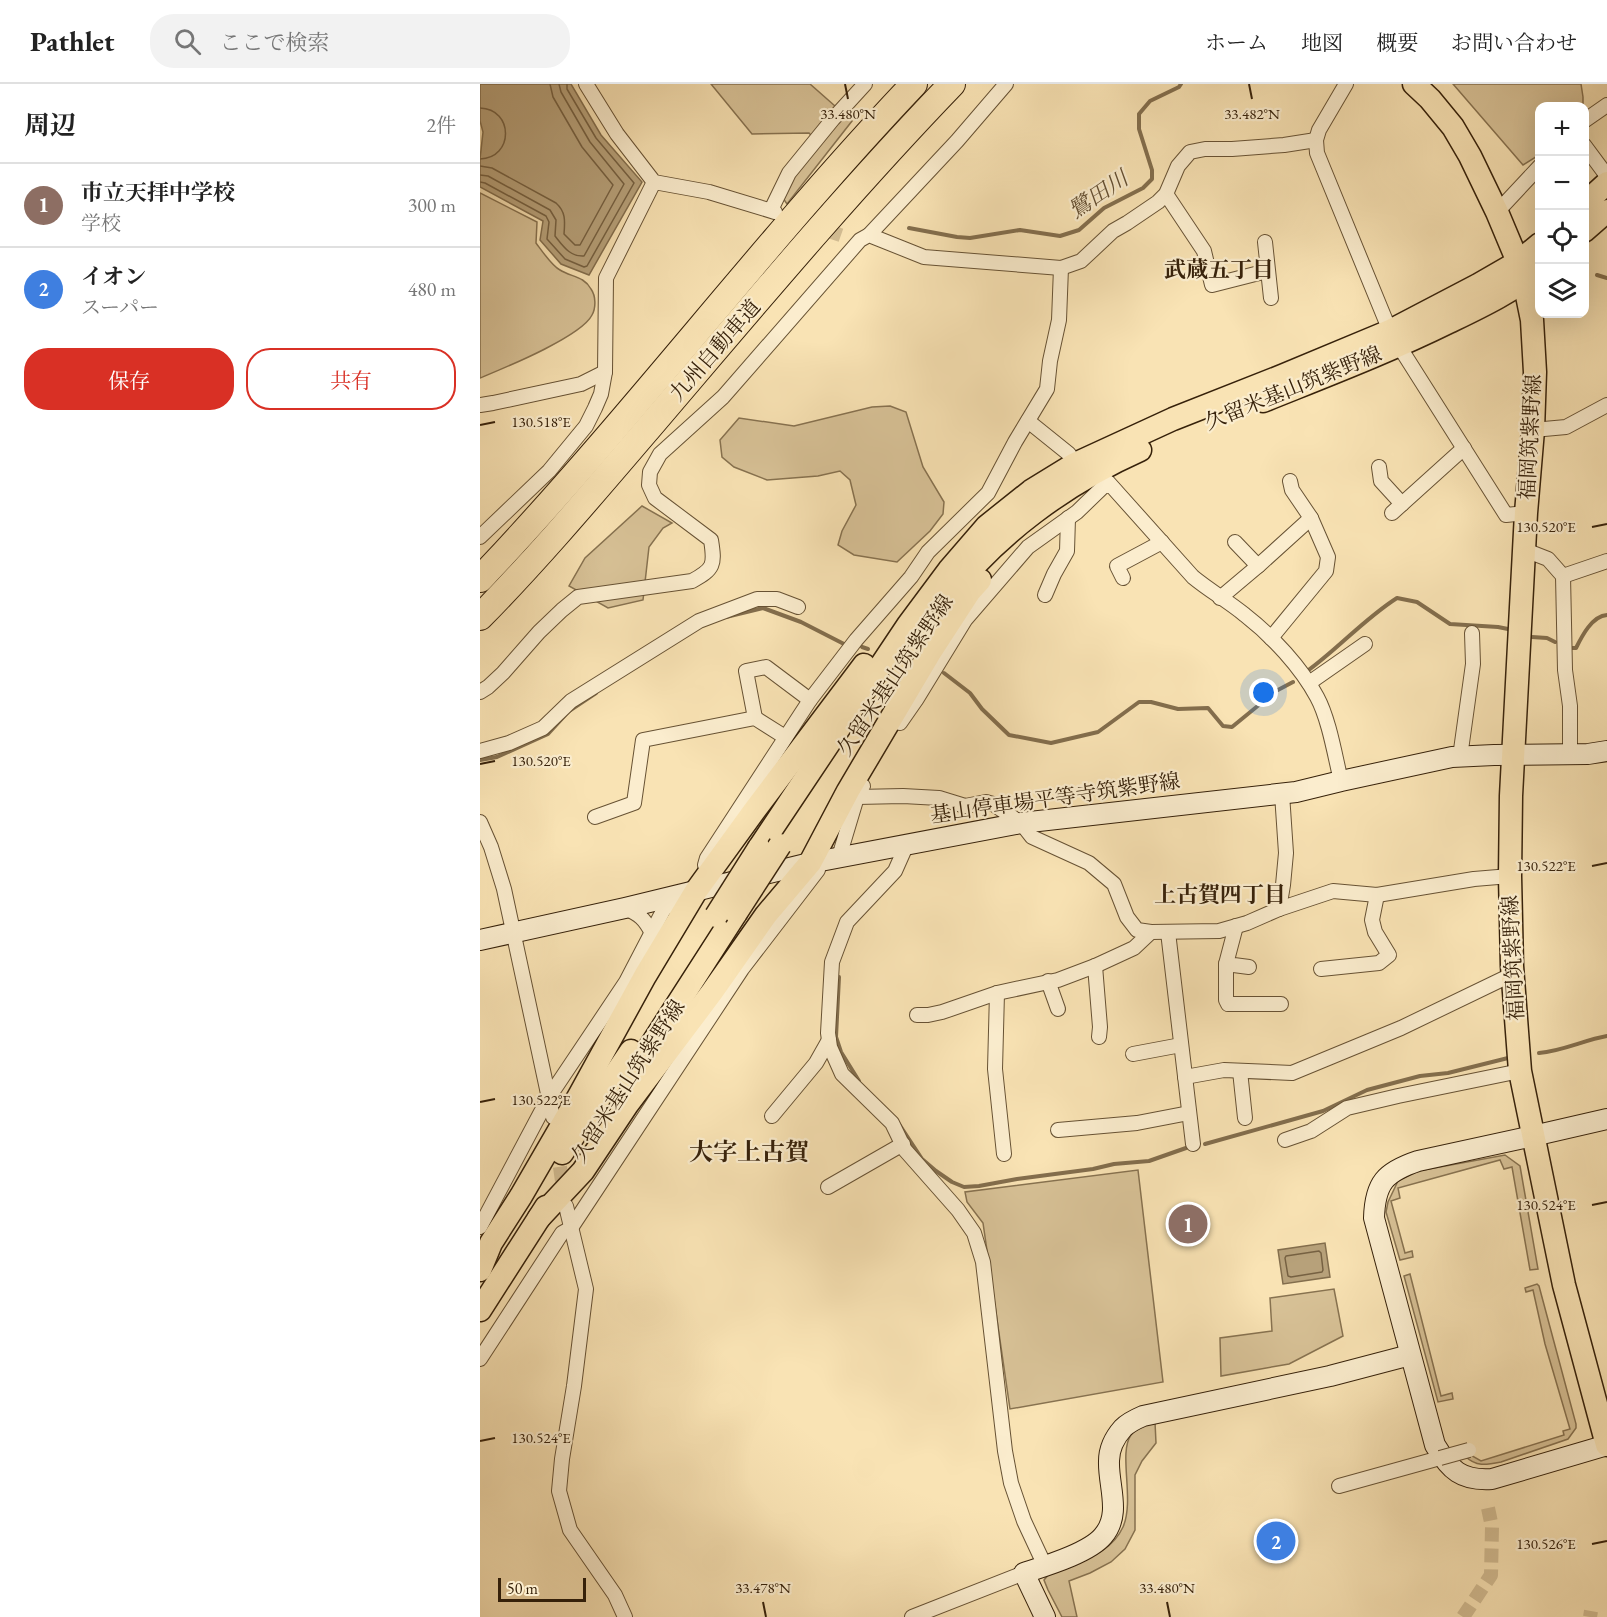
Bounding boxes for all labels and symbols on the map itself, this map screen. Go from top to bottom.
text: 33.480°N [820,104,876,123]
text: 33.482°N [1224,104,1280,123]
water label: 鷺田川 [1063,163,1135,225]
district label: 武蔵五丁目 [1164,255,1274,284]
street label: 九州自動車道 [663,293,766,406]
street label: 久留米基山筑紫野線 [1200,340,1385,435]
street label: 福岡筑紫野線 [1513,373,1546,501]
text: 130.518°E [511,412,571,431]
text: 130.520°E [1516,517,1576,536]
street label: 久留米基山筑紫野線 [831,589,959,761]
your location [1249,678,1278,707]
text: 130.520°E [511,751,571,770]
street label: 基山停車場平等寺筑紫野線 [928,767,1182,828]
text: 130.522°E [1516,856,1576,875]
district label: 上古賀四丁目 [1154,880,1286,909]
street label: 福岡筑紫野線 [1496,894,1529,1022]
street label: 久留米基山筑紫野線 [565,994,690,1167]
text: 130.522°E [511,1090,571,1109]
district label: 大字上古賀 [689,1136,809,1167]
text: 130.524°E [1516,1195,1576,1214]
pin: 1 [1168,1202,1208,1246]
text: 130.524°E [511,1428,571,1447]
pin: 2 [1256,1518,1296,1564]
text: 130.526°E [1516,1534,1576,1553]
scale bar [498,1575,586,1602]
text: 33.478°N [735,1578,791,1597]
text: 33.480°N [1139,1578,1195,1597]

